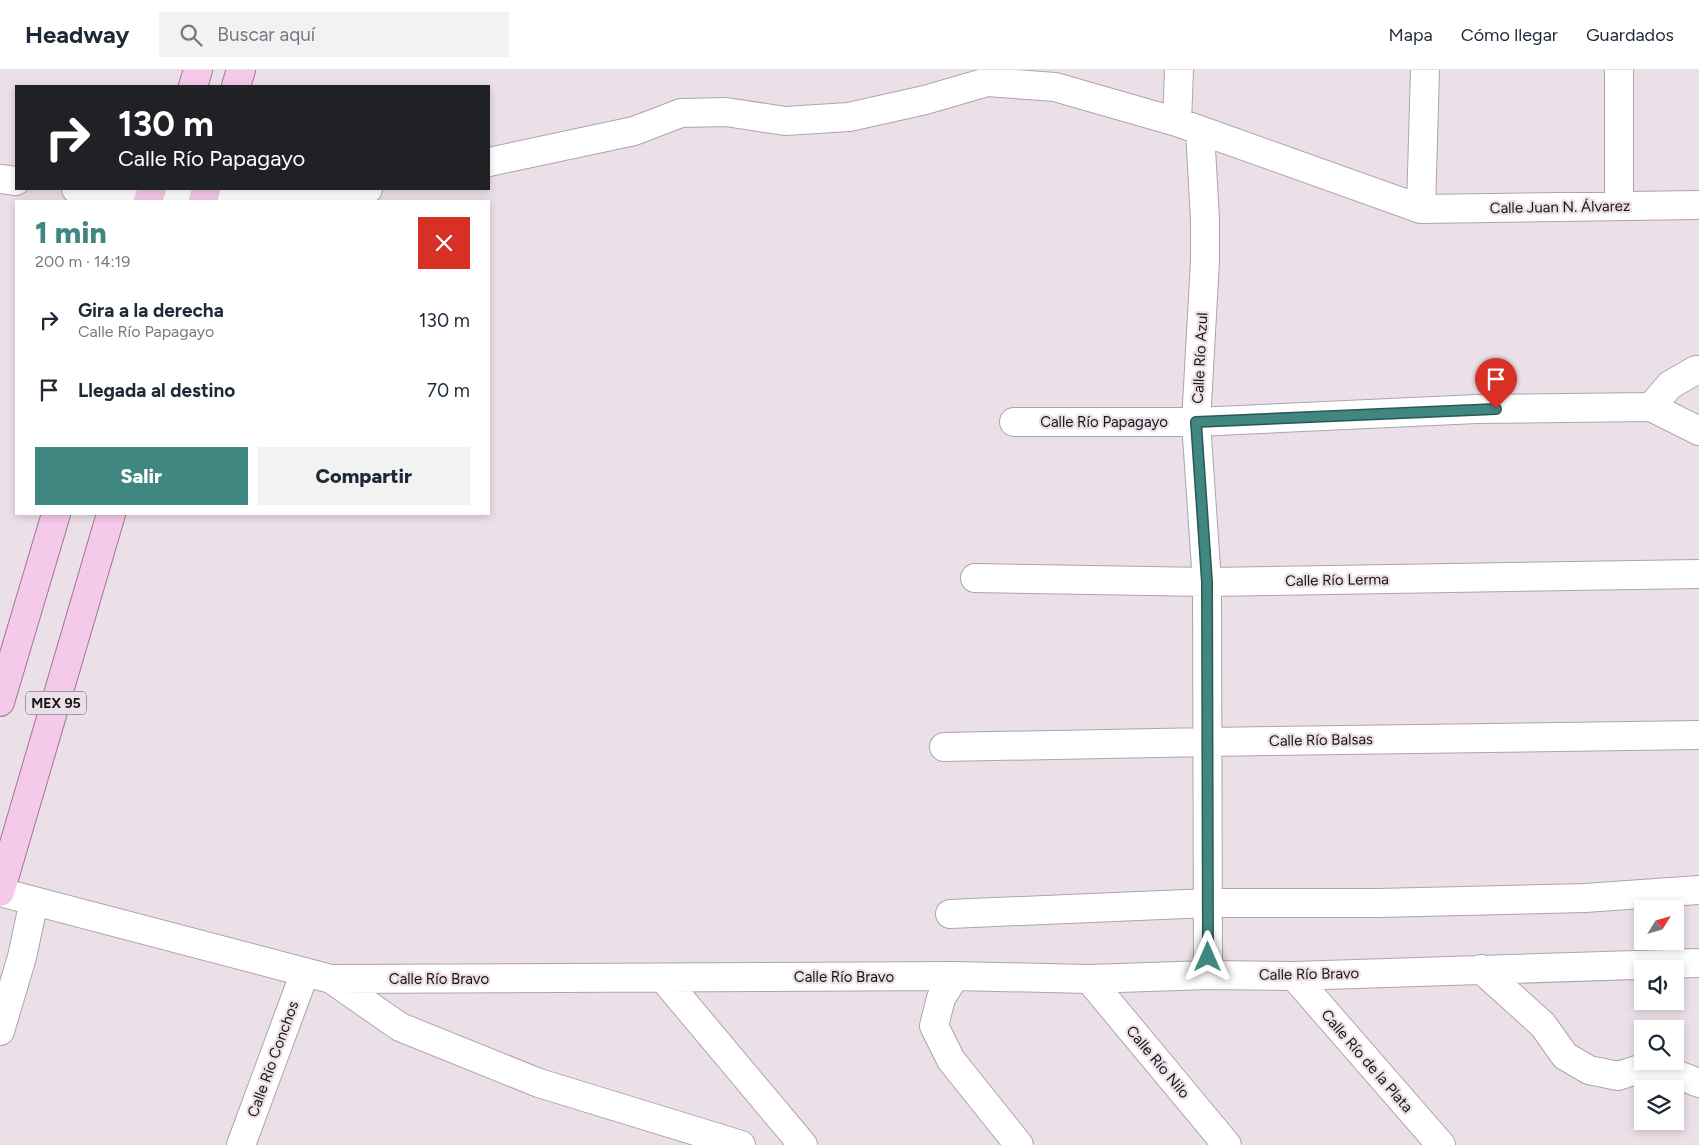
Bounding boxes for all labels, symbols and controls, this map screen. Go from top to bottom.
search box [159,12,509,57]
text: Headway [25,20,129,49]
icon: search [177,21,205,49]
text: Buscar aquí [217,23,315,46]
text: Mapa [1388,24,1433,46]
text: Cómo llegar [1461,24,1558,46]
text: Guardados [1586,24,1674,46]
text: 130 m [118,103,214,145]
icon: right [35,105,100,170]
text: Calle Río Papagayo [118,145,305,172]
street label: Calle Juan N. Álvarez [1490,197,1630,217]
text: 1 min [35,214,107,251]
button: close [418,217,470,269]
text: 200 m · 14:19 [35,252,130,271]
text: Gira a la derecha [78,299,224,322]
icon: right [35,306,63,334]
text: 130 m [419,309,470,332]
street label: Calle Río Azul [1189,312,1211,404]
text: Calle Río Papagayo [78,322,214,341]
pin [1475,358,1517,409]
icon: arrive [1482,365,1510,393]
icon: arrive [35,376,63,404]
text: Llegada al destino [78,379,235,402]
text: 70 m [427,379,470,402]
street label: Calle Río Papagayo [1040,413,1168,431]
button: Salir [35,447,248,505]
button: Compartir [258,447,470,505]
street label: Calle Río Lerma [1285,570,1389,590]
road number: MEX 95 [26,692,86,714]
street label: Calle Río Balsas [1269,730,1373,750]
north arrow [1634,900,1684,950]
map controls [1634,900,1684,1130]
position arrow [1181,930,1233,982]
button: sound [1634,960,1684,1010]
street label: Calle Río Bravo [1259,964,1360,984]
street label: Calle Río Bravo [794,968,894,986]
street label: Calle Río Bravo [389,970,489,988]
street label: Calle Río Conchos [244,998,302,1120]
street label: Calle Río de la Plata [1317,1006,1417,1116]
button: search [1634,1020,1684,1070]
street label: Calle Río Nilo [1122,1022,1194,1102]
button: layers [1634,1080,1684,1130]

